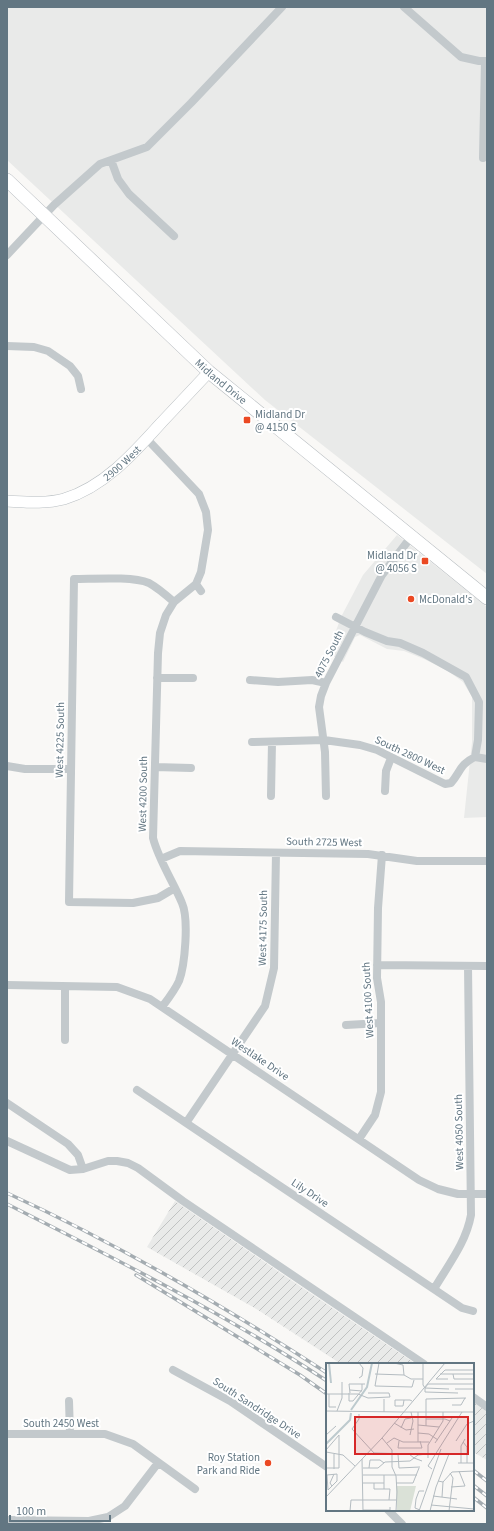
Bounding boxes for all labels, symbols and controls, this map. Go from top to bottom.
street label: Midland Drive [192,355,251,408]
place label: Midland Dr @ 4150 S [255,407,305,435]
marker: Midland Dr @ 4150 S [242,415,252,425]
street label: 2900 West [100,442,144,484]
place label: Midland Dr @ 4056 S [367,548,417,576]
marker: Midland Dr @ 4056 S [420,556,430,566]
place label: McDonald's [419,592,473,607]
marker: McDonald's [406,594,416,604]
street label: 4075 South [311,628,347,680]
street label: West 4225 South [52,702,68,778]
street label: South 2800 West [372,732,448,778]
street label: West 4200 South [135,756,151,832]
street label: South 2725 West [286,834,362,850]
street label: West 4175 South [255,890,271,966]
street label: West 4100 South [359,962,377,1038]
street label: Westlake Drive [228,1034,293,1084]
street label: West 4050 South [451,1094,467,1170]
street label: Lily Drive [288,1175,332,1211]
inset map [326,1363,474,1511]
street label: South Sandridge Drive [210,1374,305,1443]
street label: South 2450 West [23,1416,99,1431]
place label: Roy Station Park and Ride [197,1450,261,1478]
marker: Roy Station Park and Ride [263,1458,273,1468]
scale bar [10,1497,110,1523]
text: 100 m [16,1503,46,1520]

